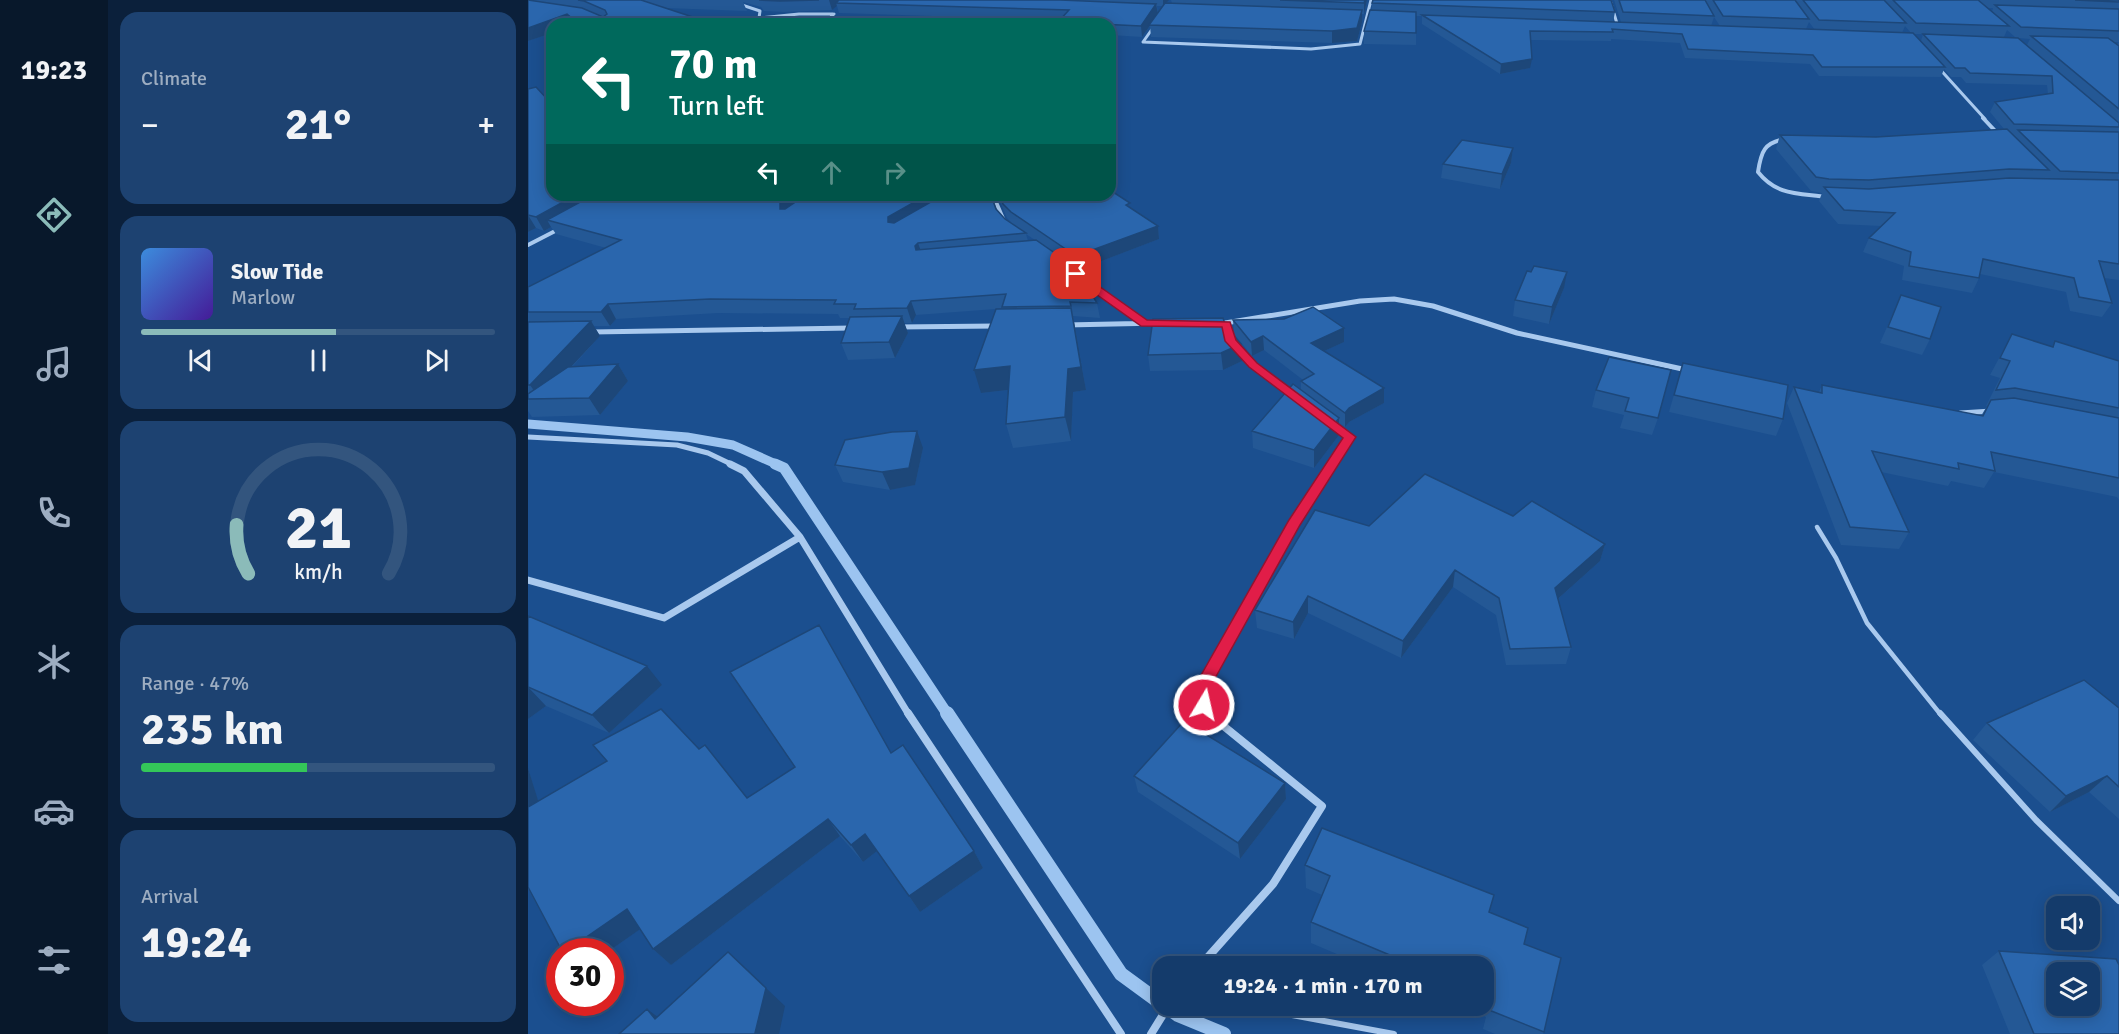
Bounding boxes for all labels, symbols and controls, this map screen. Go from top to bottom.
text: 70 m [669,39,758,90]
icon: left [570,42,648,120]
text: 19:23 [21,54,87,87]
text: Climate [141,66,207,91]
text: Turn left [669,90,764,123]
text: 21° [285,97,351,152]
text: − [141,105,159,146]
text: + [477,105,495,146]
icon: left [752,156,785,189]
icon: ahead [815,156,848,189]
icon: right [878,156,911,189]
icon: directions [33,194,75,236]
pin [1050,248,1101,299]
icon: arrive [1059,257,1092,290]
text: Slow Tide [231,258,323,285]
text: Marlow [231,285,295,310]
icon: music [33,343,75,385]
icon: previous [184,344,217,377]
icon: pause [302,344,335,377]
icon: next [420,344,453,377]
text: 21 [284,489,352,566]
icon: phone [33,492,75,534]
text: km/h [294,559,342,585]
icon: climate [33,641,75,683]
text: Range · 47% [141,671,249,696]
position arrow [1172,673,1236,737]
text: 235 km [141,702,284,757]
icon: car [33,790,75,832]
text: Arrival [141,884,199,909]
map controls [2046,896,2100,1016]
button: sound [2046,896,2100,950]
text: 19:24 [141,915,251,970]
speed limit sign: 30 [546,938,624,1016]
icon: filters [33,939,75,981]
button: layers [2046,962,2100,1016]
text: 19:24 · 1 min · 170 m [1223,972,1423,999]

